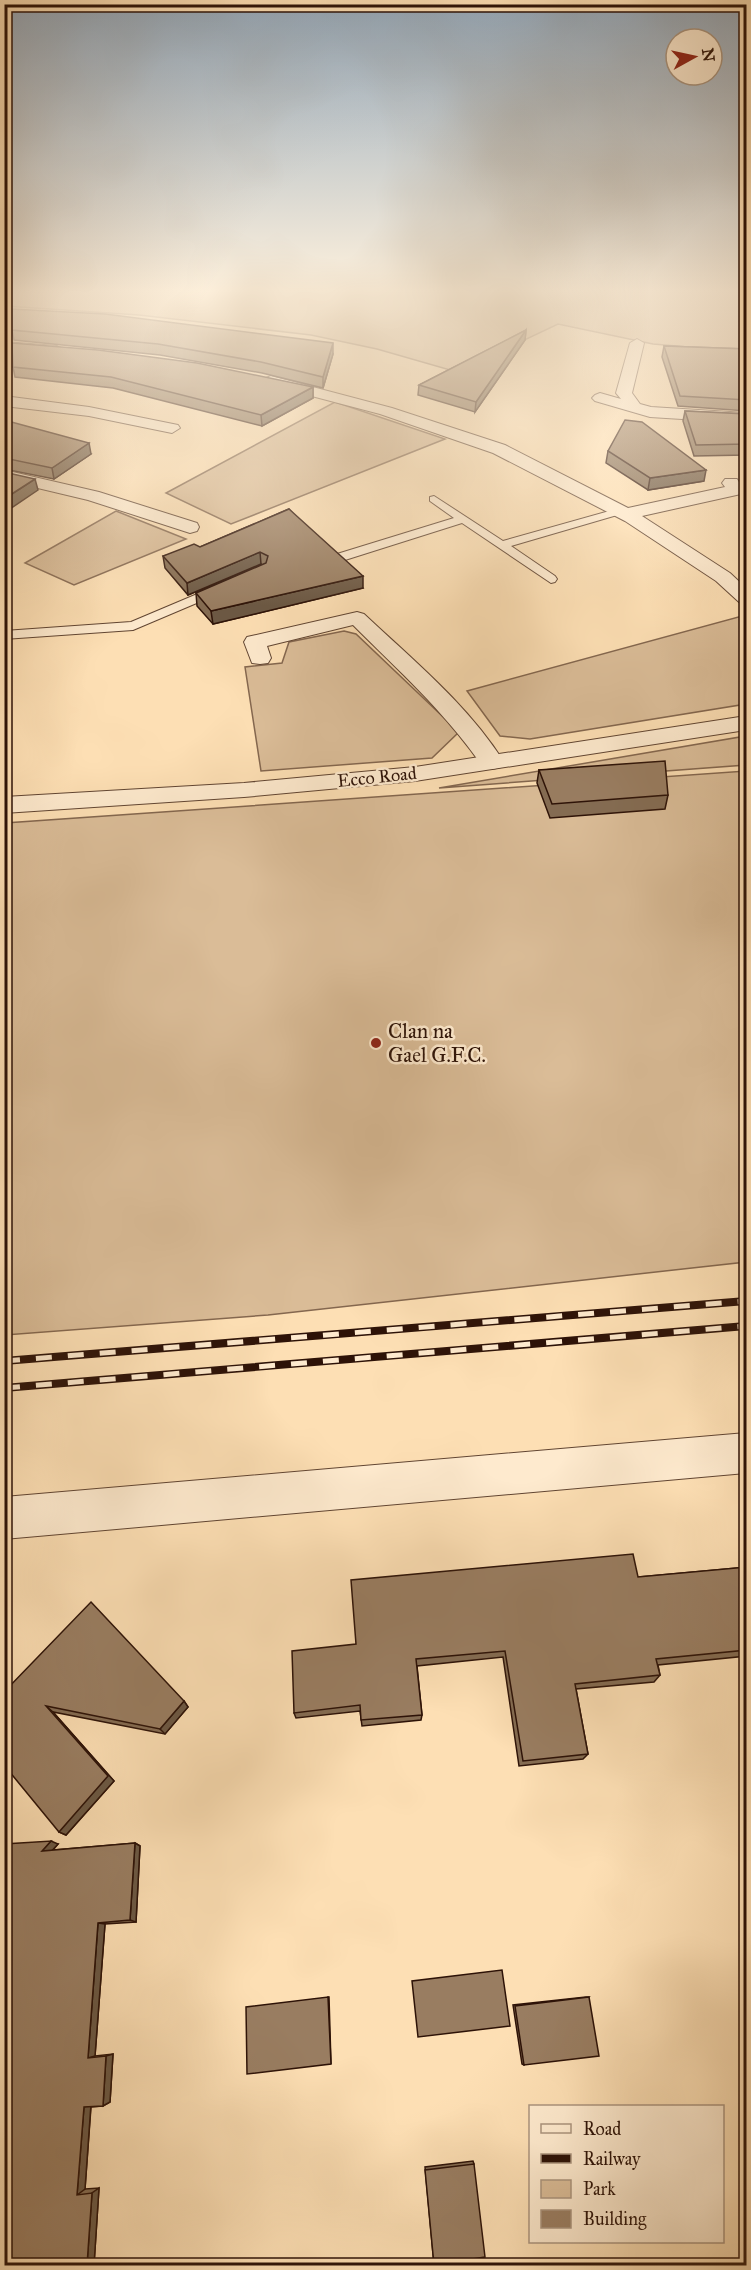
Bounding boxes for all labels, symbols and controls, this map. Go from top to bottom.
north arrow [664,27,724,87]
text: N [698,47,719,63]
street label: Ecco Road [336,762,418,792]
place label: Clan na Gael G.F.C. [388,1018,486,1068]
marker: Clan na Gael G.F.C. [369,1036,383,1050]
legend [529,2105,724,2243]
text: Road [583,2118,621,2140]
text: Railway [583,2148,641,2170]
text: Park [583,2178,616,2200]
text: Building [583,2208,647,2231]

